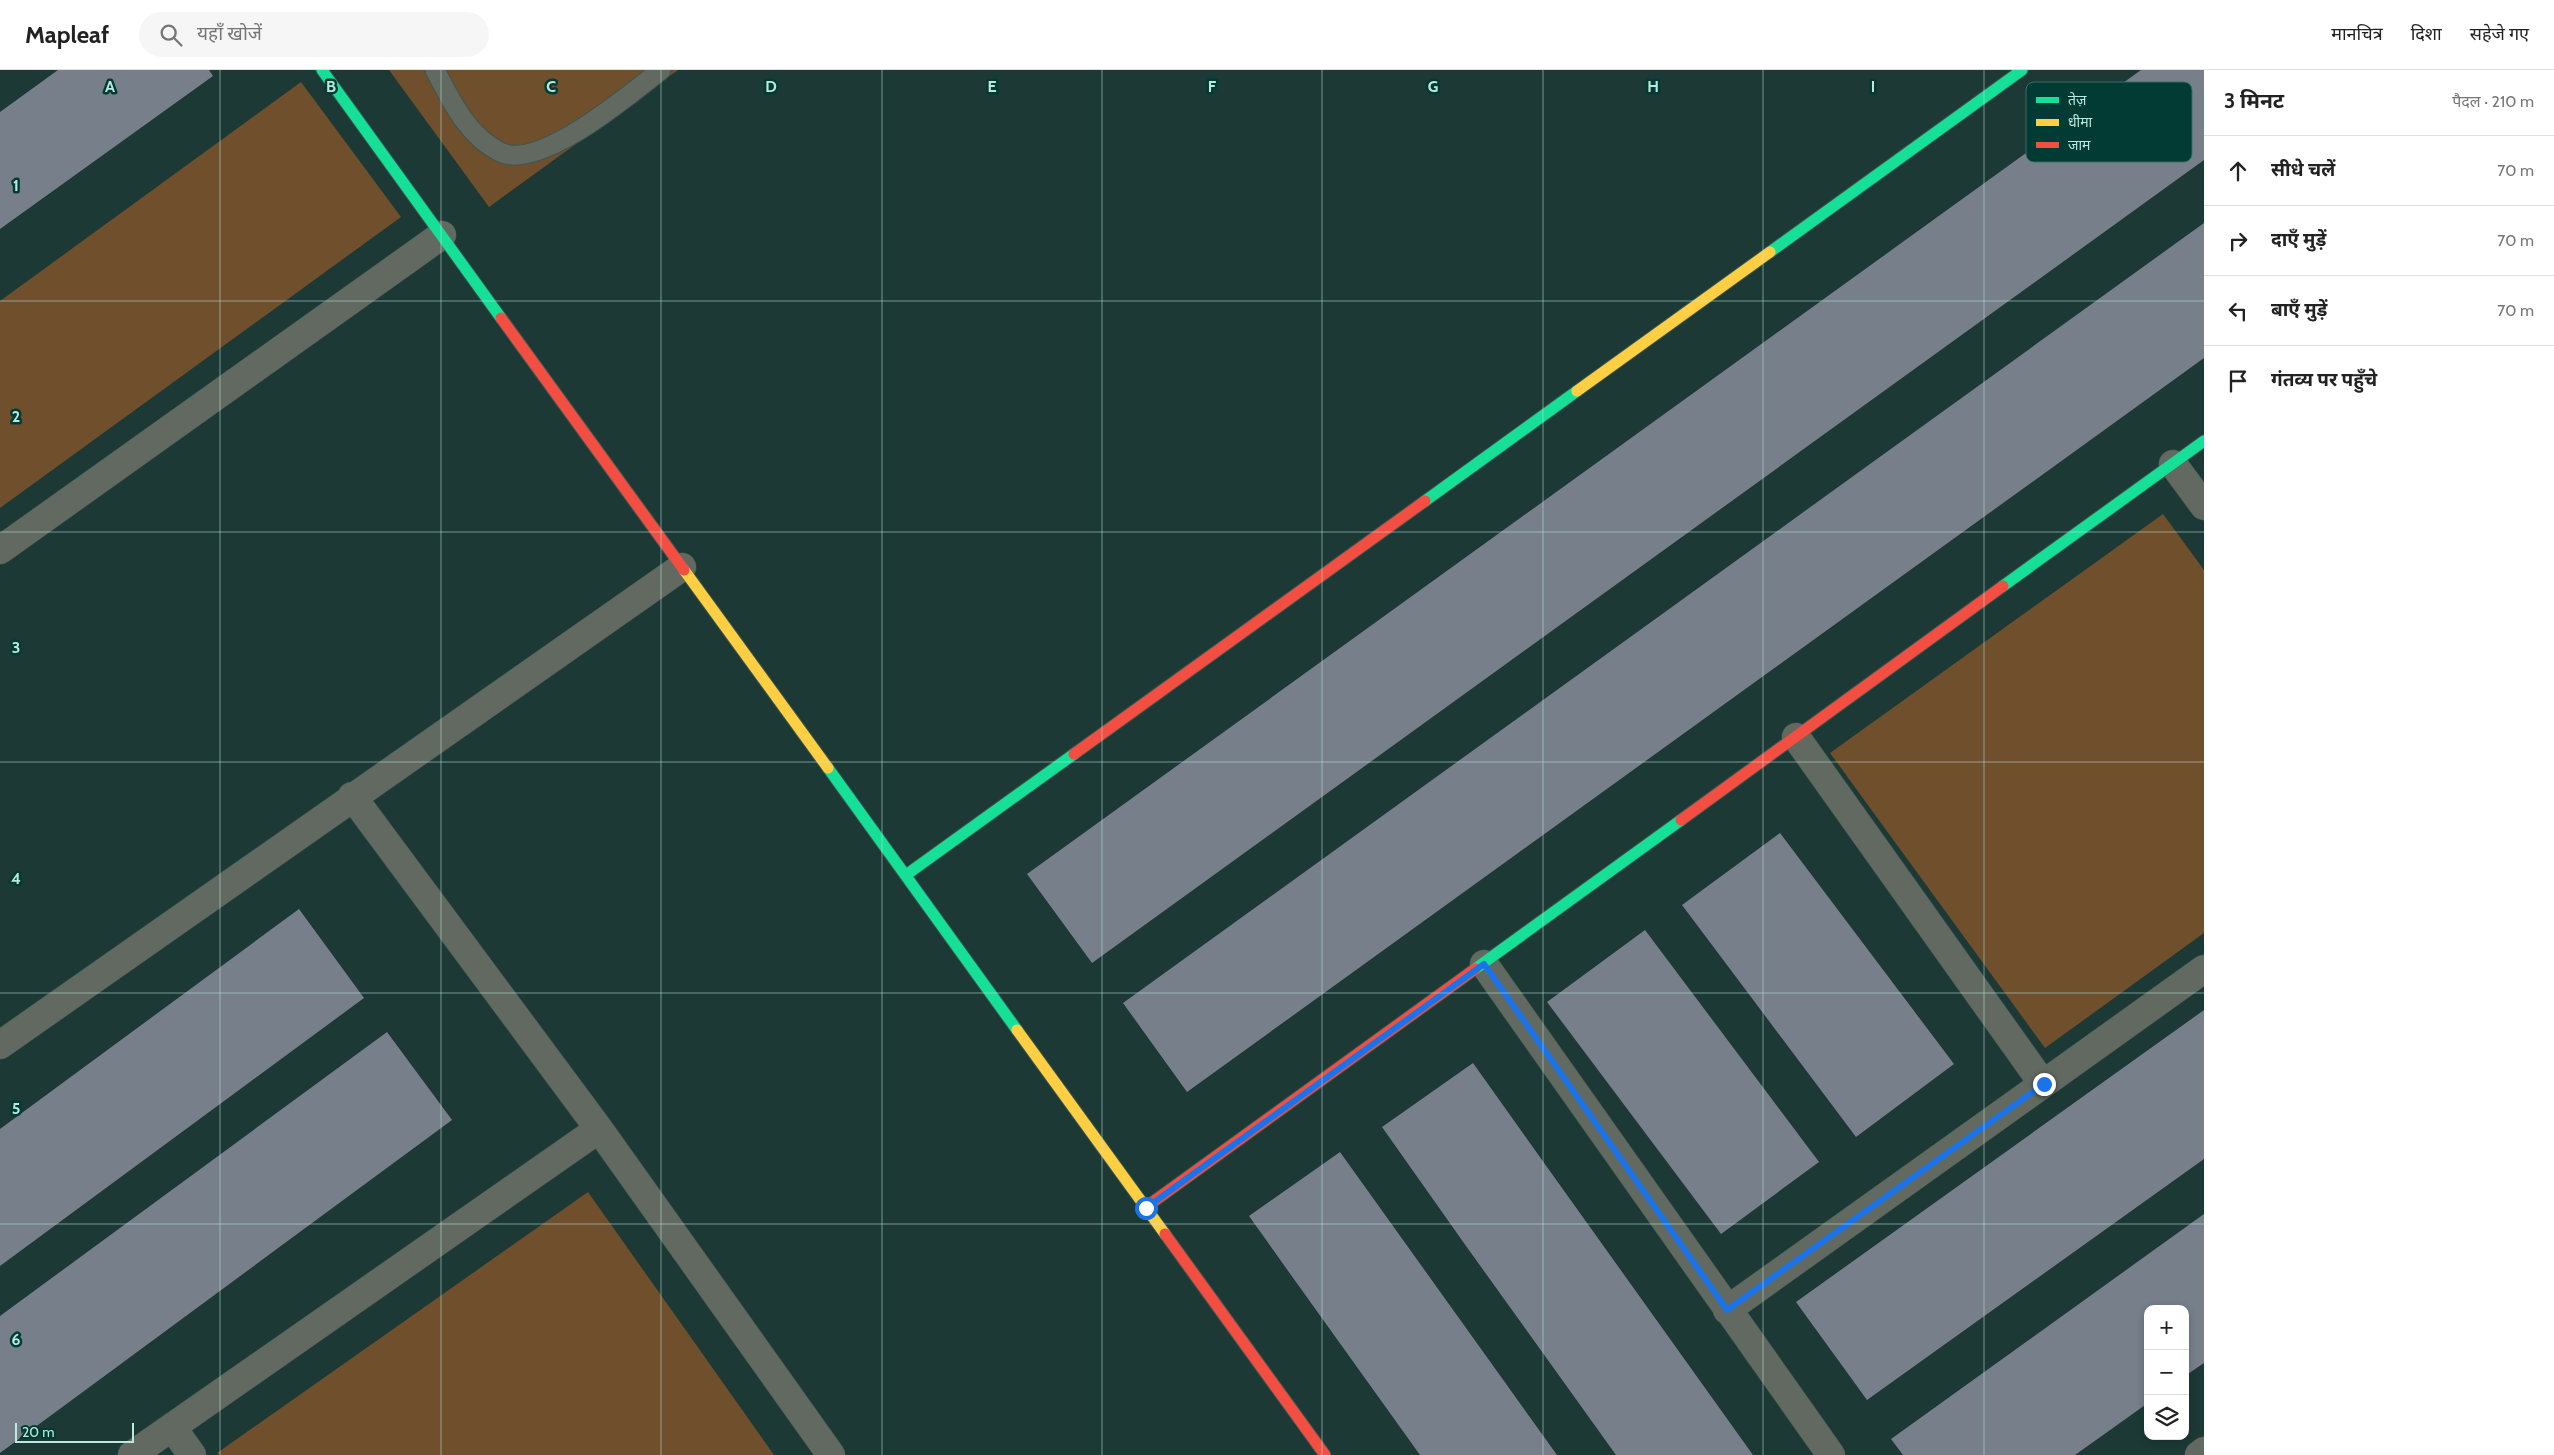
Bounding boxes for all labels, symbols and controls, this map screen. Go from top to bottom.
search box [139,12,489,57]
text: Mapleaf [25,20,109,49]
icon: search [157,21,185,49]
text: यहाँ खोजें [197,22,262,45]
text: मानचित्र [2331,23,2383,45]
text: दिशा [2411,23,2442,45]
text: सहेजे गए [2470,23,2529,45]
text: A [105,77,115,96]
text: B [326,77,336,96]
text: C [546,77,556,96]
text: D [765,77,777,96]
text: E [987,77,997,96]
text: F [1208,77,1217,96]
text: G [1428,77,1438,96]
text: H [1647,77,1659,96]
text: I [1871,77,1875,96]
legend [2026,82,2192,162]
text: 3 मिनट [2224,88,2284,113]
text: तेज़ [2068,91,2087,109]
text: पैदल · 210 m [2452,92,2534,111]
text: धीमा [2068,113,2093,131]
text: जाम [2068,136,2091,154]
icon: ahead [2224,157,2252,185]
text: सीधे चलें [2271,158,2335,181]
text: 70 m [2497,161,2534,180]
text: 1 [13,176,19,195]
icon: right [2224,227,2252,255]
text: दाएँ मुड़ें [2271,228,2326,251]
text: 70 m [2497,231,2534,250]
icon: left [2224,297,2252,325]
text: बाएँ मुड़ें [2271,298,2327,321]
text: 70 m [2497,301,2534,320]
icon: arrive [2224,367,2252,395]
text: गंतव्य पर पहुँचे [2271,368,2377,391]
text: 2 [12,407,20,426]
text: 3 [12,638,20,657]
text: 4 [11,869,21,888]
route end [2033,1073,2056,1096]
text: 5 [12,1099,20,1118]
route start [1135,1197,1158,1220]
map controls [2144,1305,2189,1440]
button: + [2144,1305,2189,1350]
text: 6 [12,1330,21,1349]
button: − [2144,1350,2189,1395]
button: layers [2144,1395,2189,1440]
scale bar [15,1420,134,1443]
text: 20 m [22,1423,55,1441]

